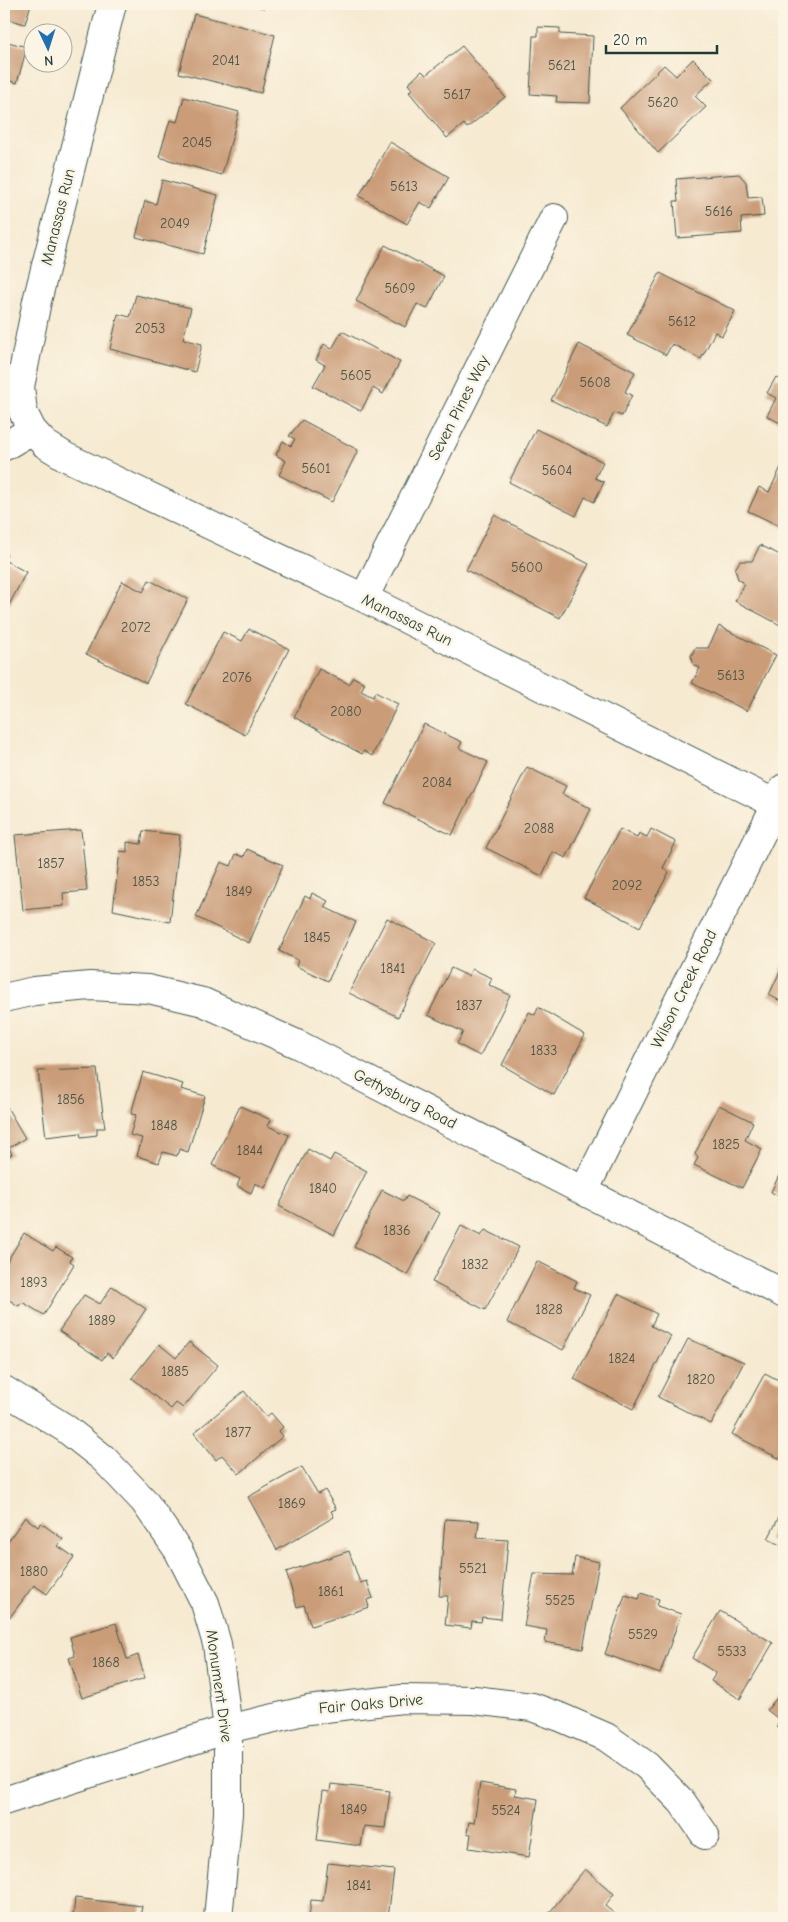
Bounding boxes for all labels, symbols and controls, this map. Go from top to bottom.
north arrow [22,22,72,72]
scale bar [606,22,717,54]
text: 20 m [613,31,647,49]
text: N [44,52,54,69]
house number: 2041 [212,52,240,69]
house number: 5621 [548,57,576,74]
house number: 5617 [443,86,471,103]
house number: 5620 [647,94,679,111]
house number: 2045 [182,134,212,151]
street label: Manassas Run [37,167,79,267]
house number: 5613 [390,178,418,195]
house number: 5616 [705,203,733,220]
house number: 2049 [160,215,190,232]
house number: 5609 [384,280,416,297]
house number: 5612 [668,313,696,330]
house number: 2053 [135,320,165,337]
street label: Seven Pines Way [425,352,494,463]
house number: 5605 [340,367,372,384]
house number: 5608 [580,374,610,391]
house number: 5601 [301,460,331,477]
house number: 5604 [542,462,572,479]
house number: 5600 [511,559,543,576]
street label: Manassas Run [359,590,455,650]
house number: 2072 [121,619,151,636]
house number: 5613 [717,667,745,684]
house number: 2076 [222,669,252,686]
house number: 2080 [330,703,362,720]
house number: 2084 [422,774,452,791]
house number: 2088 [524,820,554,837]
house number: 1857 [38,855,65,872]
house number: 1853 [132,873,160,890]
house number: 2092 [612,877,642,894]
house number: 1849 [226,883,252,900]
street label: Wilson Creek Road [647,927,721,1051]
house number: 1845 [303,929,331,946]
house number: 1841 [380,960,406,977]
house number: 1837 [456,997,483,1014]
house number: 1833 [531,1042,557,1059]
street label: Gettysburg Road [350,1065,460,1133]
house number: 1856 [57,1091,85,1108]
house number: 1848 [151,1117,177,1134]
house number: 1825 [712,1136,740,1153]
house number: 1844 [237,1142,263,1159]
house number: 1840 [309,1180,337,1197]
house number: 1836 [383,1222,411,1239]
house number: 1832 [461,1256,489,1273]
house number: 1893 [20,1274,48,1291]
house number: 1828 [535,1301,563,1318]
house number: 1889 [88,1312,116,1329]
house number: 1824 [609,1350,636,1367]
house number: 1885 [161,1363,189,1380]
house number: 1820 [687,1371,715,1388]
house number: 1877 [225,1424,251,1441]
house number: 1869 [278,1495,306,1512]
house number: 5521 [459,1560,487,1577]
house number: 1880 [20,1563,48,1580]
house number: 1861 [318,1583,344,1600]
house number: 5525 [545,1592,575,1609]
house number: 5529 [628,1626,658,1643]
street label: Monument Drive [202,1629,236,1743]
house number: 5533 [717,1643,747,1660]
house number: 1868 [92,1654,120,1671]
street label: Fair Oaks Drive [318,1690,424,1718]
house number: 1849 [341,1801,367,1818]
house number: 5524 [491,1802,521,1819]
house number: 1841 [346,1877,372,1894]

